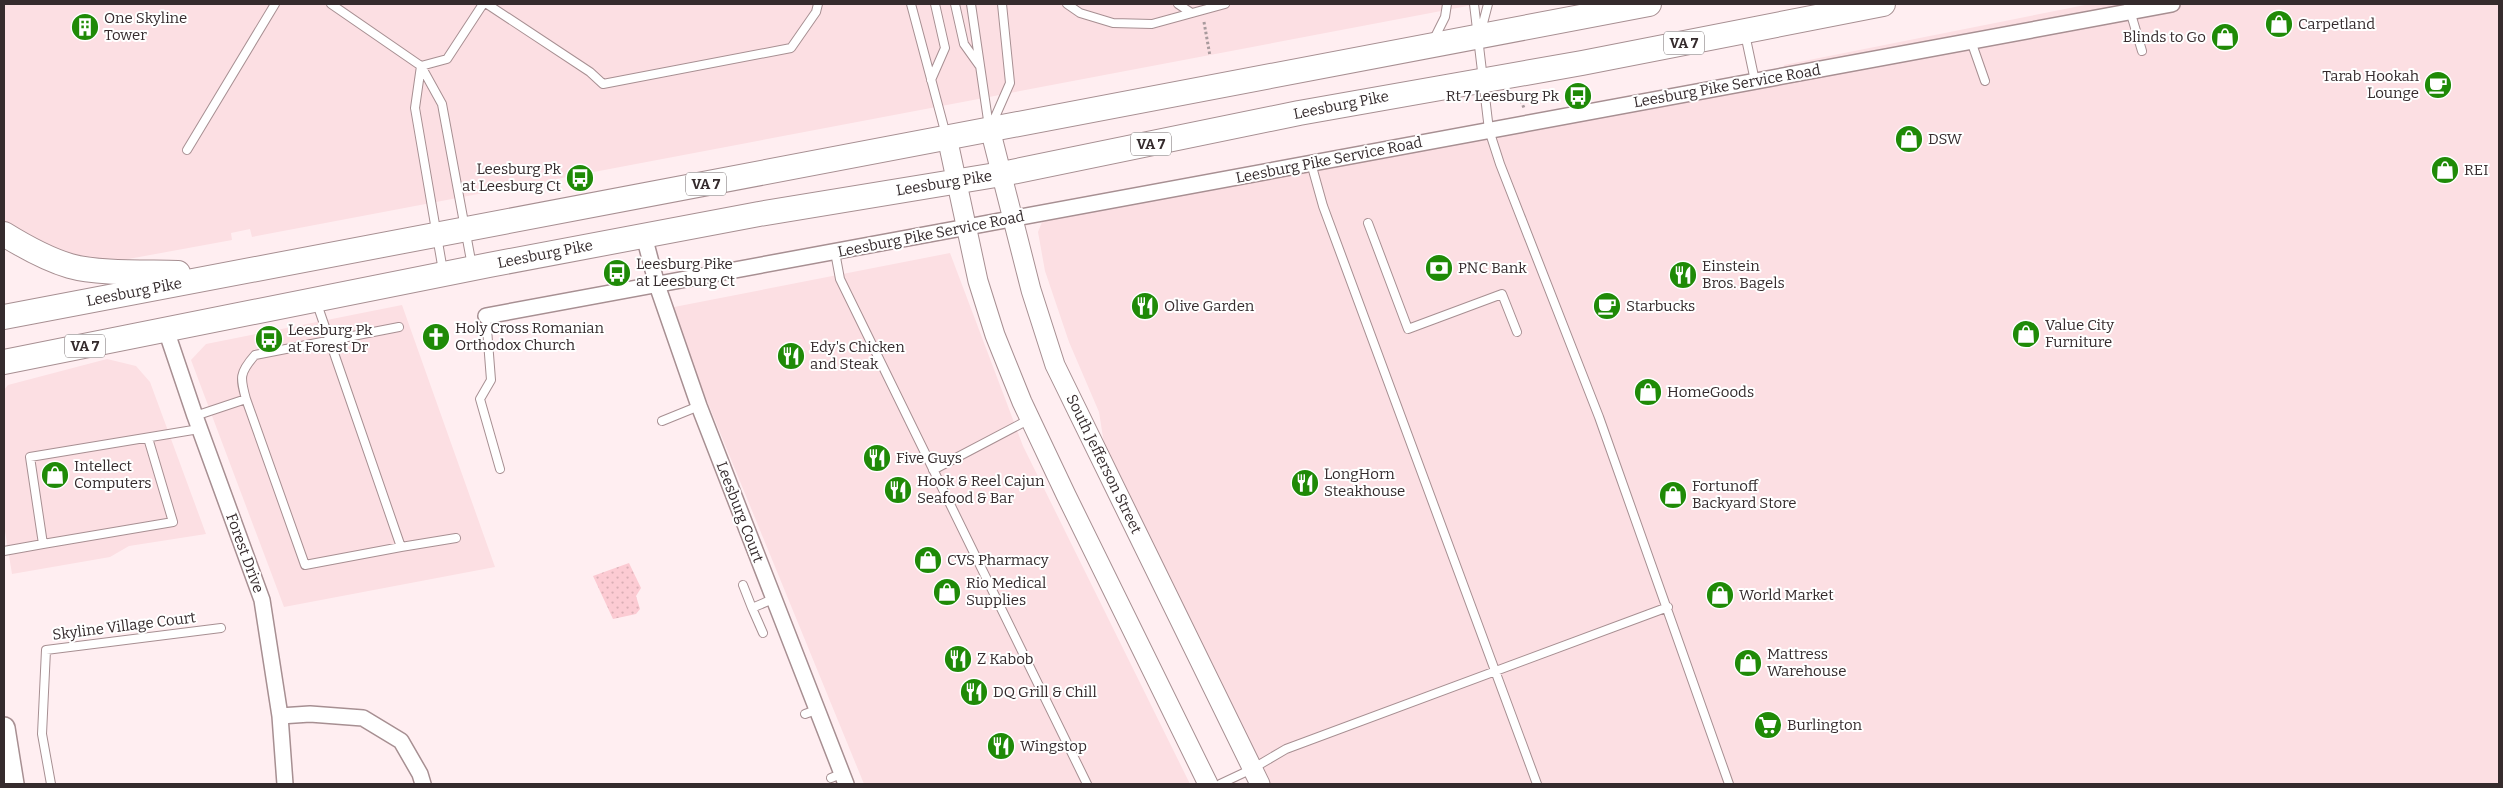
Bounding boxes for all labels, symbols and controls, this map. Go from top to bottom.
place label: One Skyline Tower [104,9,187,44]
shop icon: Carpetland [2264,9,2294,39]
building icon: One Skyline Tower [70,12,100,42]
place label: Carpetland [2298,15,2375,33]
shop icon: Blinds to Go [2210,22,2240,52]
place label: Blinds to Go [2123,28,2206,46]
road number: VA 7 [1664,32,1704,54]
street label: Leesburg Pike Service Road [1632,61,1822,111]
place label: Tarab Hookah Lounge [2322,67,2420,102]
cafe icon: Tarab Hookah Lounge [2423,70,2453,100]
bus stop icon: Rt 7 Leesburg Pk [1563,81,1593,111]
street label: Leesburg Pike [1292,87,1390,123]
place label: Rt 7 Leesburg Pk [1446,87,1559,105]
shop icon: DSW [1894,124,1924,154]
place label: DSW [1928,130,1963,148]
road number: VA 7 [1131,132,1171,156]
street label: Leesburg Pike Service Road [1234,133,1424,187]
shop icon: REI [2430,155,2460,185]
place label: Leesburg Pk at Leesburg Ct [462,160,562,195]
place label: REI [2464,161,2488,179]
bus stop icon: Leesburg Pk at Leesburg Ct [565,163,595,193]
street label: Leesburg Pike [895,167,993,199]
road number: VA 7 [686,172,726,195]
street label: Leesburg Pike Service Road [836,207,1026,261]
street label: Leesburg Pike [496,236,594,272]
bank icon: PNC Bank [1424,253,1454,283]
place label: Leesburg Pike at Leesburg Ct [636,255,736,290]
place label: Einstein Bros. Bagels [1702,257,1785,292]
bus stop icon: Leesburg Pike at Leesburg Ct [602,258,632,288]
place label: PNC Bank [1458,259,1527,277]
restaurant icon: Einstein Bros. Bagels [1668,260,1698,290]
street label: Leesburg Pike [85,274,183,310]
restaurant icon: Olive Garden [1130,291,1160,321]
cafe icon: Starbucks [1592,291,1622,321]
place label: Olive Garden [1164,297,1255,315]
place label: Starbucks [1626,297,1695,315]
place label: Value City Furniture [2045,316,2114,351]
place label: Holy Cross Romanian Orthodox Church [455,319,604,354]
shop icon: Value City Furniture [2011,319,2041,349]
place label: Leesburg Pk at Forest Dr [288,321,373,356]
church icon: Holy Cross Romanian Orthodox Church [421,322,451,352]
bus stop icon: Leesburg Pk at Forest Dr [254,324,284,354]
road number: VA 7 [65,334,105,358]
place label: Edy's Chicken and Steak [810,338,905,373]
restaurant icon: Edy's Chicken and Steak [776,341,806,371]
shop icon: HomeGoods [1633,377,1663,407]
place label: HomeGoods [1667,383,1754,401]
street label: South Jefferson Street [1062,391,1146,537]
restaurant icon: Five Guys [862,443,892,473]
place label: Five Guys [896,449,962,467]
place label: Intellect Computers [74,457,151,492]
street label: Leesburg Court [712,459,768,566]
shop icon: Intellect Computers [40,460,70,490]
place label: LongHorn Steakhouse [1324,465,1405,500]
restaurant icon: LongHorn Steakhouse [1290,468,1320,498]
place label: Hook & Reel Cajun Seafood & Bar [917,472,1045,507]
restaurant icon: Hook & Reel Cajun Seafood & Bar [883,475,913,505]
place label: Fortunoff Backyard Store [1692,477,1797,512]
shop icon: Fortunoff Backyard Store [1658,480,1688,510]
street label: Forest Drive [222,511,268,595]
shop icon: CVS Pharmacy [913,545,943,575]
place label: CVS Pharmacy [947,551,1049,569]
place label: Rio Medical Supplies [966,574,1046,609]
shop icon: Rio Medical Supplies [932,577,962,607]
shop icon: World Market [1705,580,1735,610]
place label: World Market [1739,586,1834,604]
street label: Skyline Village Court [51,608,197,644]
restaurant icon: Z Kabob [943,644,973,674]
place label: Mattress Warehouse [1767,645,1846,680]
shop icon: Mattress Warehouse [1733,648,1763,678]
place label: Z Kabob [977,650,1033,668]
restaurant icon: DQ Grill & Chill [959,677,989,707]
place label: DQ Grill & Chill [993,683,1097,701]
supermarket icon: Burlington [1753,710,1783,740]
place label: Burlington [1787,716,1863,734]
restaurant icon: Wingstop [986,731,1016,761]
place label: Wingstop [1020,737,1087,755]

